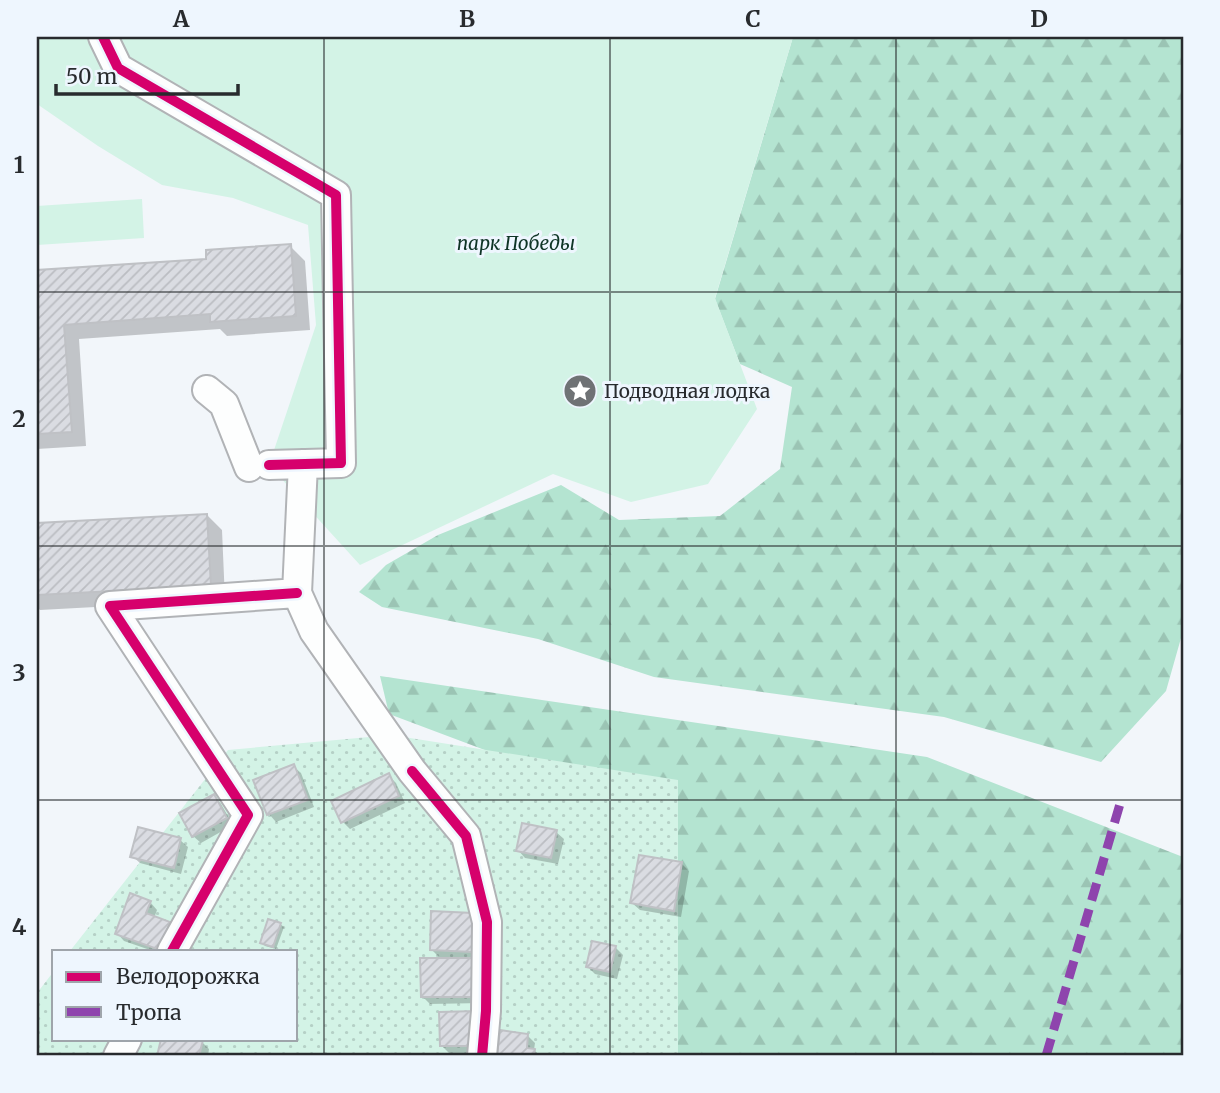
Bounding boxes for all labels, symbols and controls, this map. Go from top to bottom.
text: A [172,4,190,33]
text: B [459,4,475,33]
text: C [745,4,761,33]
text: D [1030,4,1048,33]
scale bar [56,52,238,96]
text: 50 m [66,63,117,90]
text: 1 [14,150,25,179]
park label: парк Победы [457,231,575,255]
place icon: Подводная лодка [561,372,599,410]
place label: Подводная лодка [604,379,770,403]
text: 2 [12,404,26,433]
text: 3 [12,658,26,687]
text: 4 [12,912,27,941]
legend [52,950,298,1040]
text: Велодорожка [116,963,260,990]
text: Тропа [116,999,181,1026]

